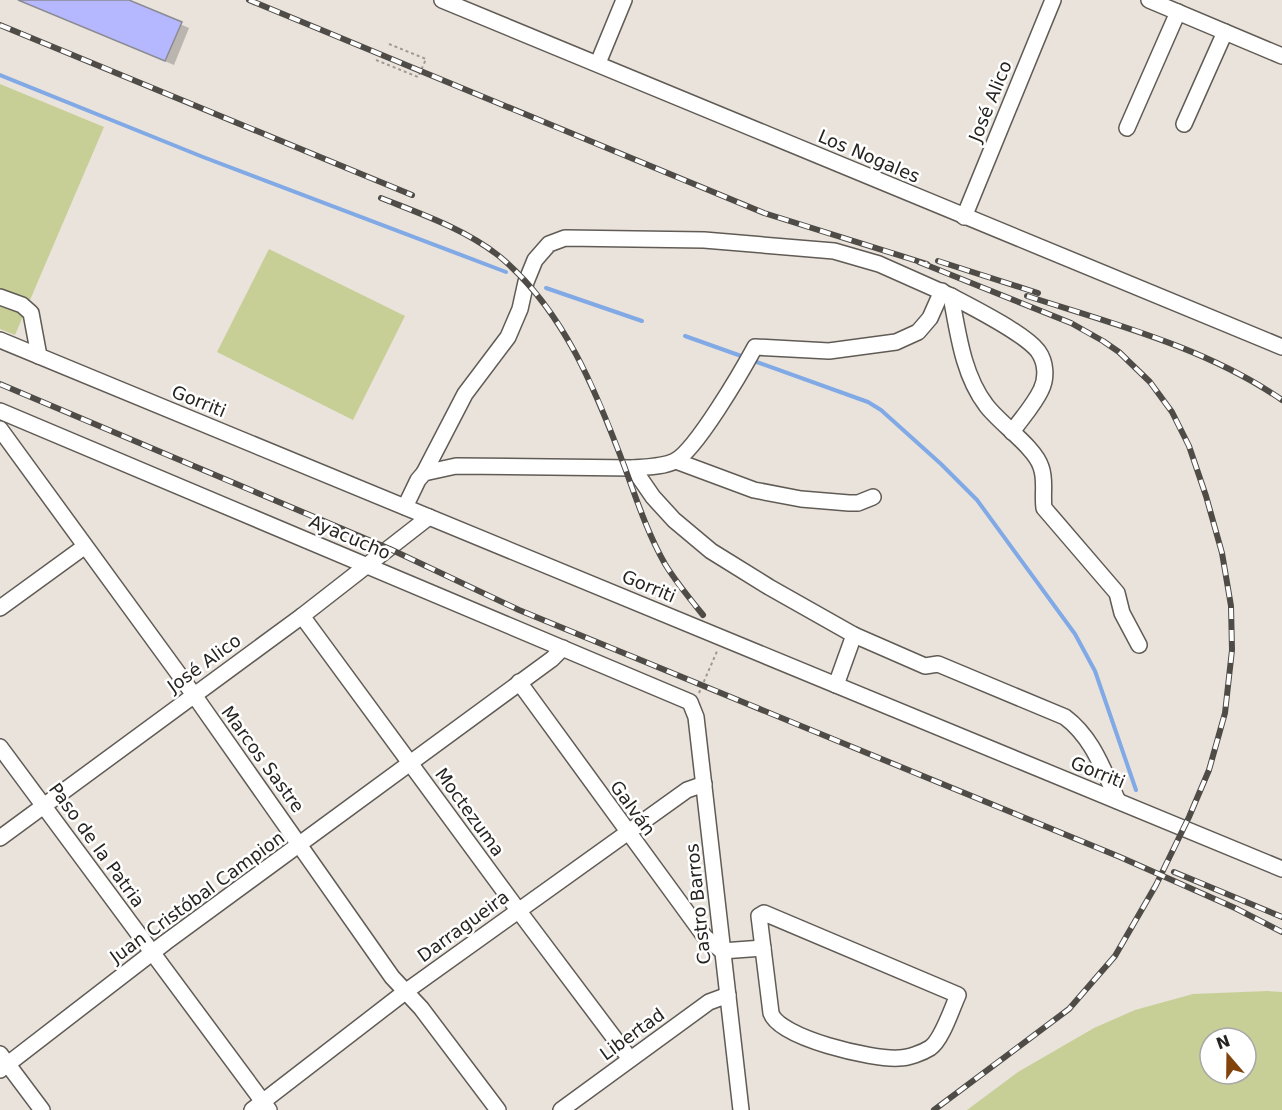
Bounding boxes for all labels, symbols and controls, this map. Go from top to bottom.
street label: José Alico [964,57,1016,146]
street label: Los Nogales [815,125,923,187]
street label: Gorriti [169,381,229,421]
street label: Ayacucho [306,510,394,564]
street label: Gorriti [619,565,679,607]
street label: José Alico [162,629,245,697]
street label: Marcos Sastre [217,702,309,816]
street label: Gorriti [1068,752,1128,792]
street label: Moctezuma [431,764,509,860]
street label: Galván [606,776,660,840]
street label: Paso de la Patria [45,779,149,911]
street label: Juan Cristóbal Campion [105,827,288,968]
street label: Castro Barros [681,842,715,966]
street label: Darragueira [413,886,513,966]
street label: Libertad [596,1004,668,1064]
north arrow [1198,1026,1258,1086]
text: N [1213,1031,1233,1054]

